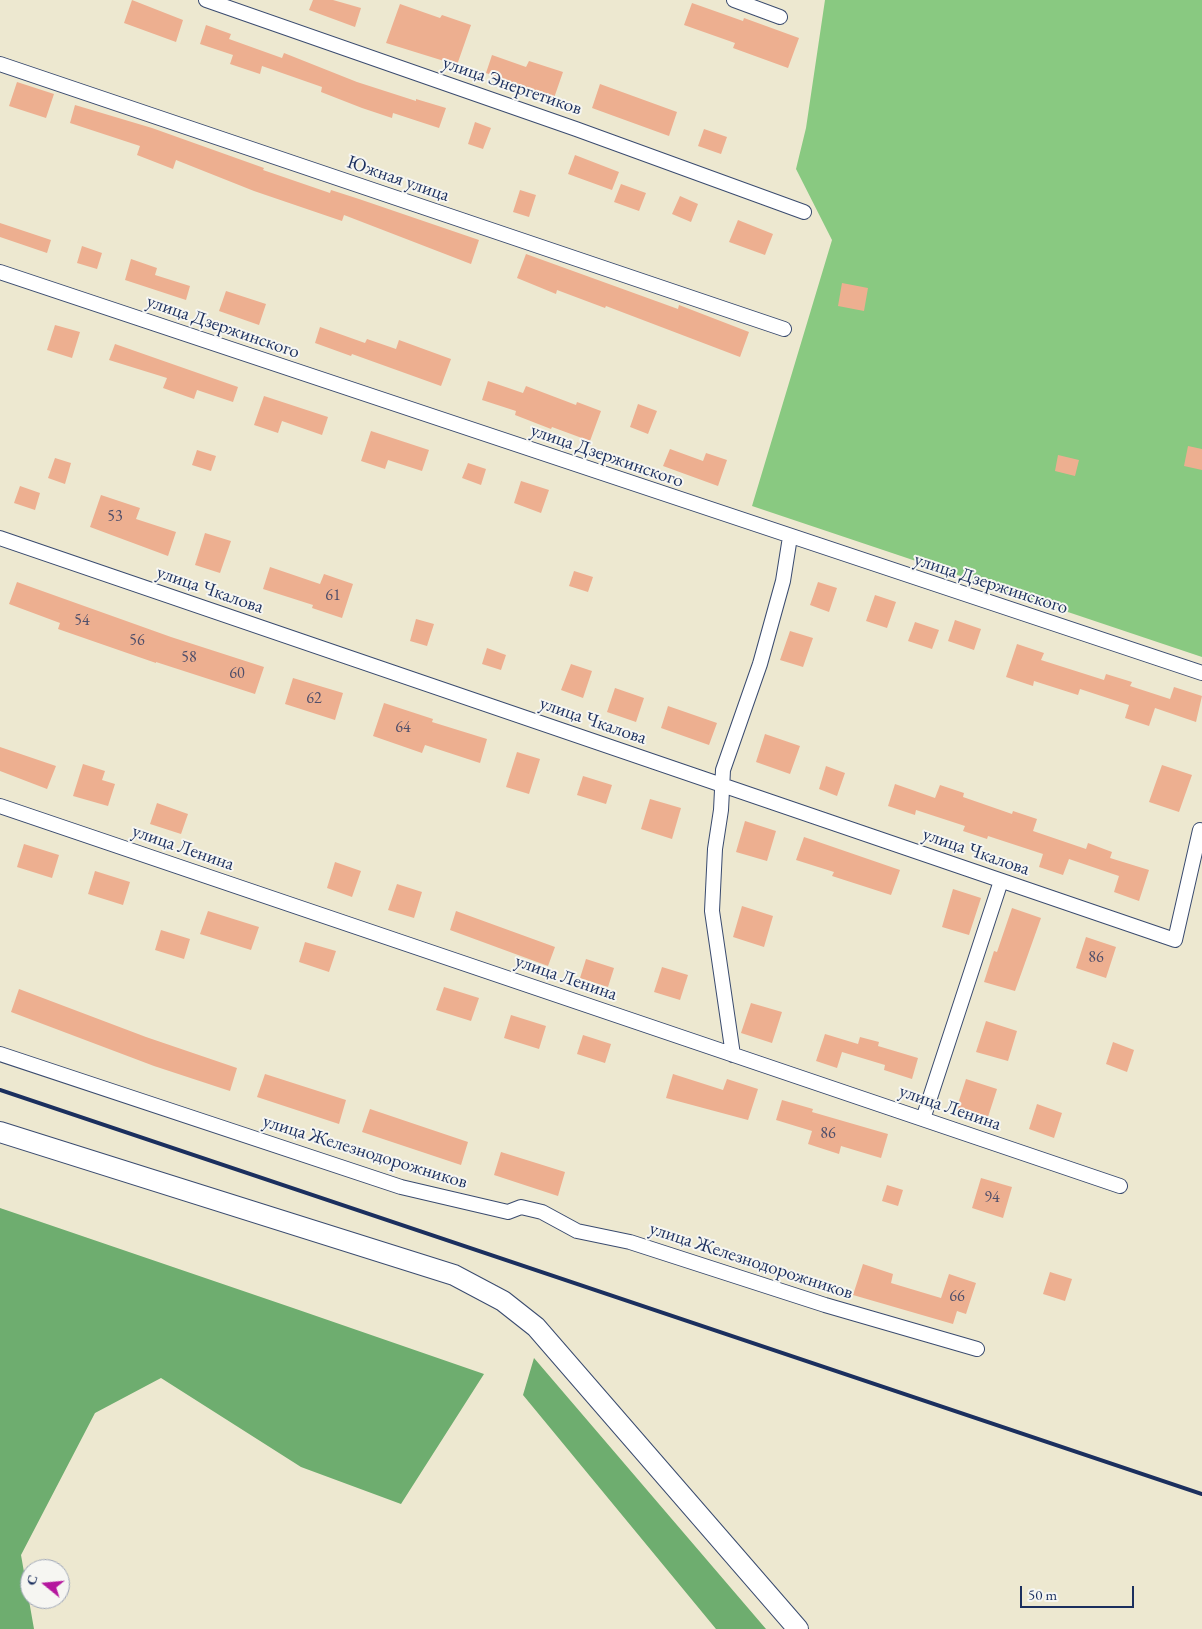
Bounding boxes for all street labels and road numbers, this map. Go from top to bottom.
street label: улица Энергетиков [439,51,585,121]
street label: Южная улица [344,151,452,207]
street label: улица Дзержинского [143,290,303,364]
street label: улица Дзержинского [527,419,687,493]
street label: улица Дзержинского [911,548,1071,620]
street label: улица Чкалова [154,561,266,619]
street label: улица Чкалова [537,692,649,750]
street label: улица Ленина [129,820,237,876]
street label: улица Чкалова [920,823,1032,881]
street label: улица Ленина [512,950,620,1006]
street label: улица Ленина [896,1080,1004,1136]
street label: улица Железнодорожников [260,1110,470,1194]
street label: улица Железнодорожников [646,1217,856,1305]

